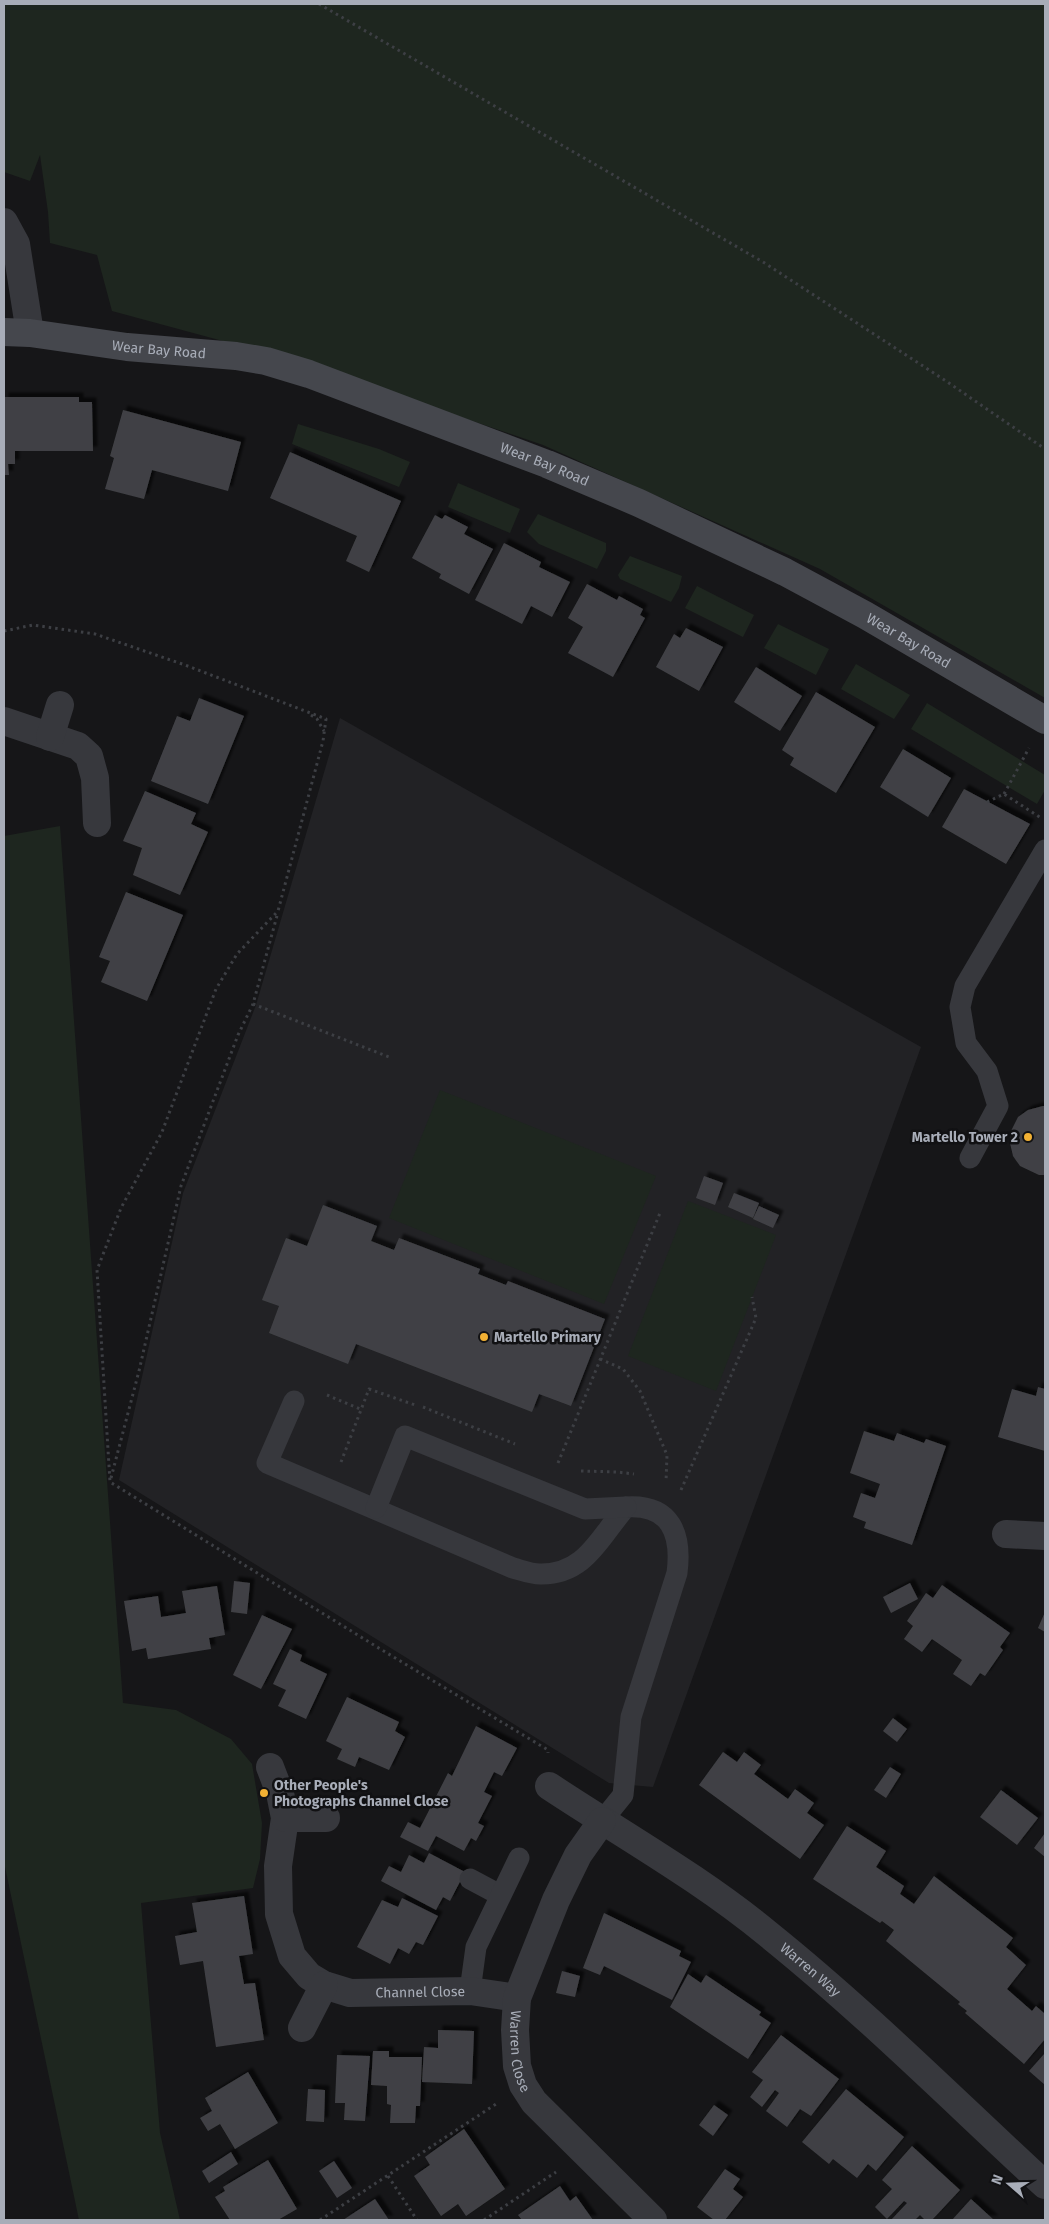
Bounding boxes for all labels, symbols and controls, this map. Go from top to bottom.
street label: Wear Bay Road [111,336,207,362]
street label: Wear Bay Road [498,439,592,489]
street label: Wear Bay Road [864,609,954,672]
place label: Martello Tower 2 [912,1129,1018,1146]
marker: Martello Tower 2 [1022,1131,1034,1143]
place label: Martello Primary [494,1329,602,1346]
marker: Martello Primary [478,1331,490,1343]
place label: Other People's Photographs Channel Close [274,1777,449,1810]
marker: Other People's Photographs Channel Close [258,1787,270,1799]
street label: Warren Way [777,1939,844,2000]
street label: Channel Close [375,1983,465,2001]
street label: Warren Close [506,2010,534,2096]
north arrow [984,2159,1034,2209]
text: N [988,2172,1007,2187]

